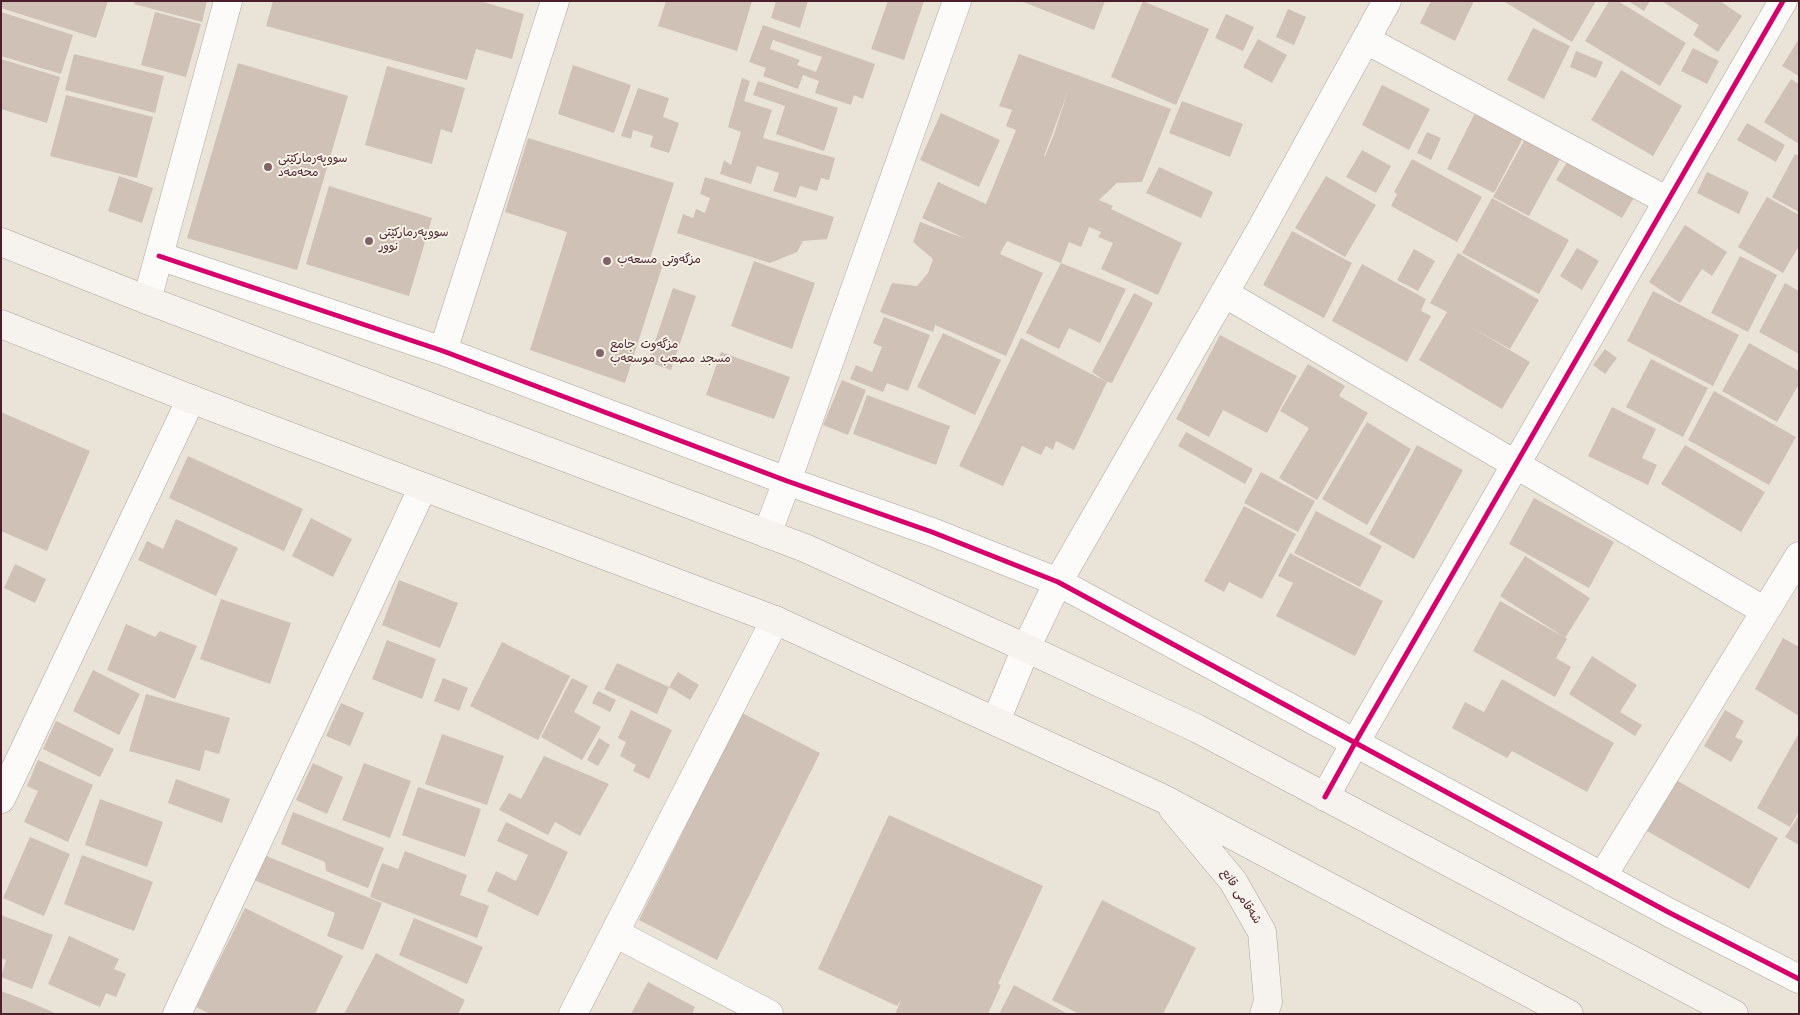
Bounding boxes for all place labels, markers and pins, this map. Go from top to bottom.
place label: سووپەرمارکێتی محەمەد [278,153,348,181]
marker: سووپەرمارکێتی محەمەد [262,161,274,173]
place label: سووپەرمارکێتی نوور [379,227,449,255]
marker: سووپەرمارکێتی نوور [363,235,375,247]
place label: مزگەوتی مسعەب [617,254,701,268]
marker: مزگەوتی مسعەب [601,255,613,267]
place label: مزگەوت جامع مسجد مصعب موسعەب [610,339,731,367]
marker: مزگەوت جامع مسجد مصعب موسعەب [594,347,606,359]

